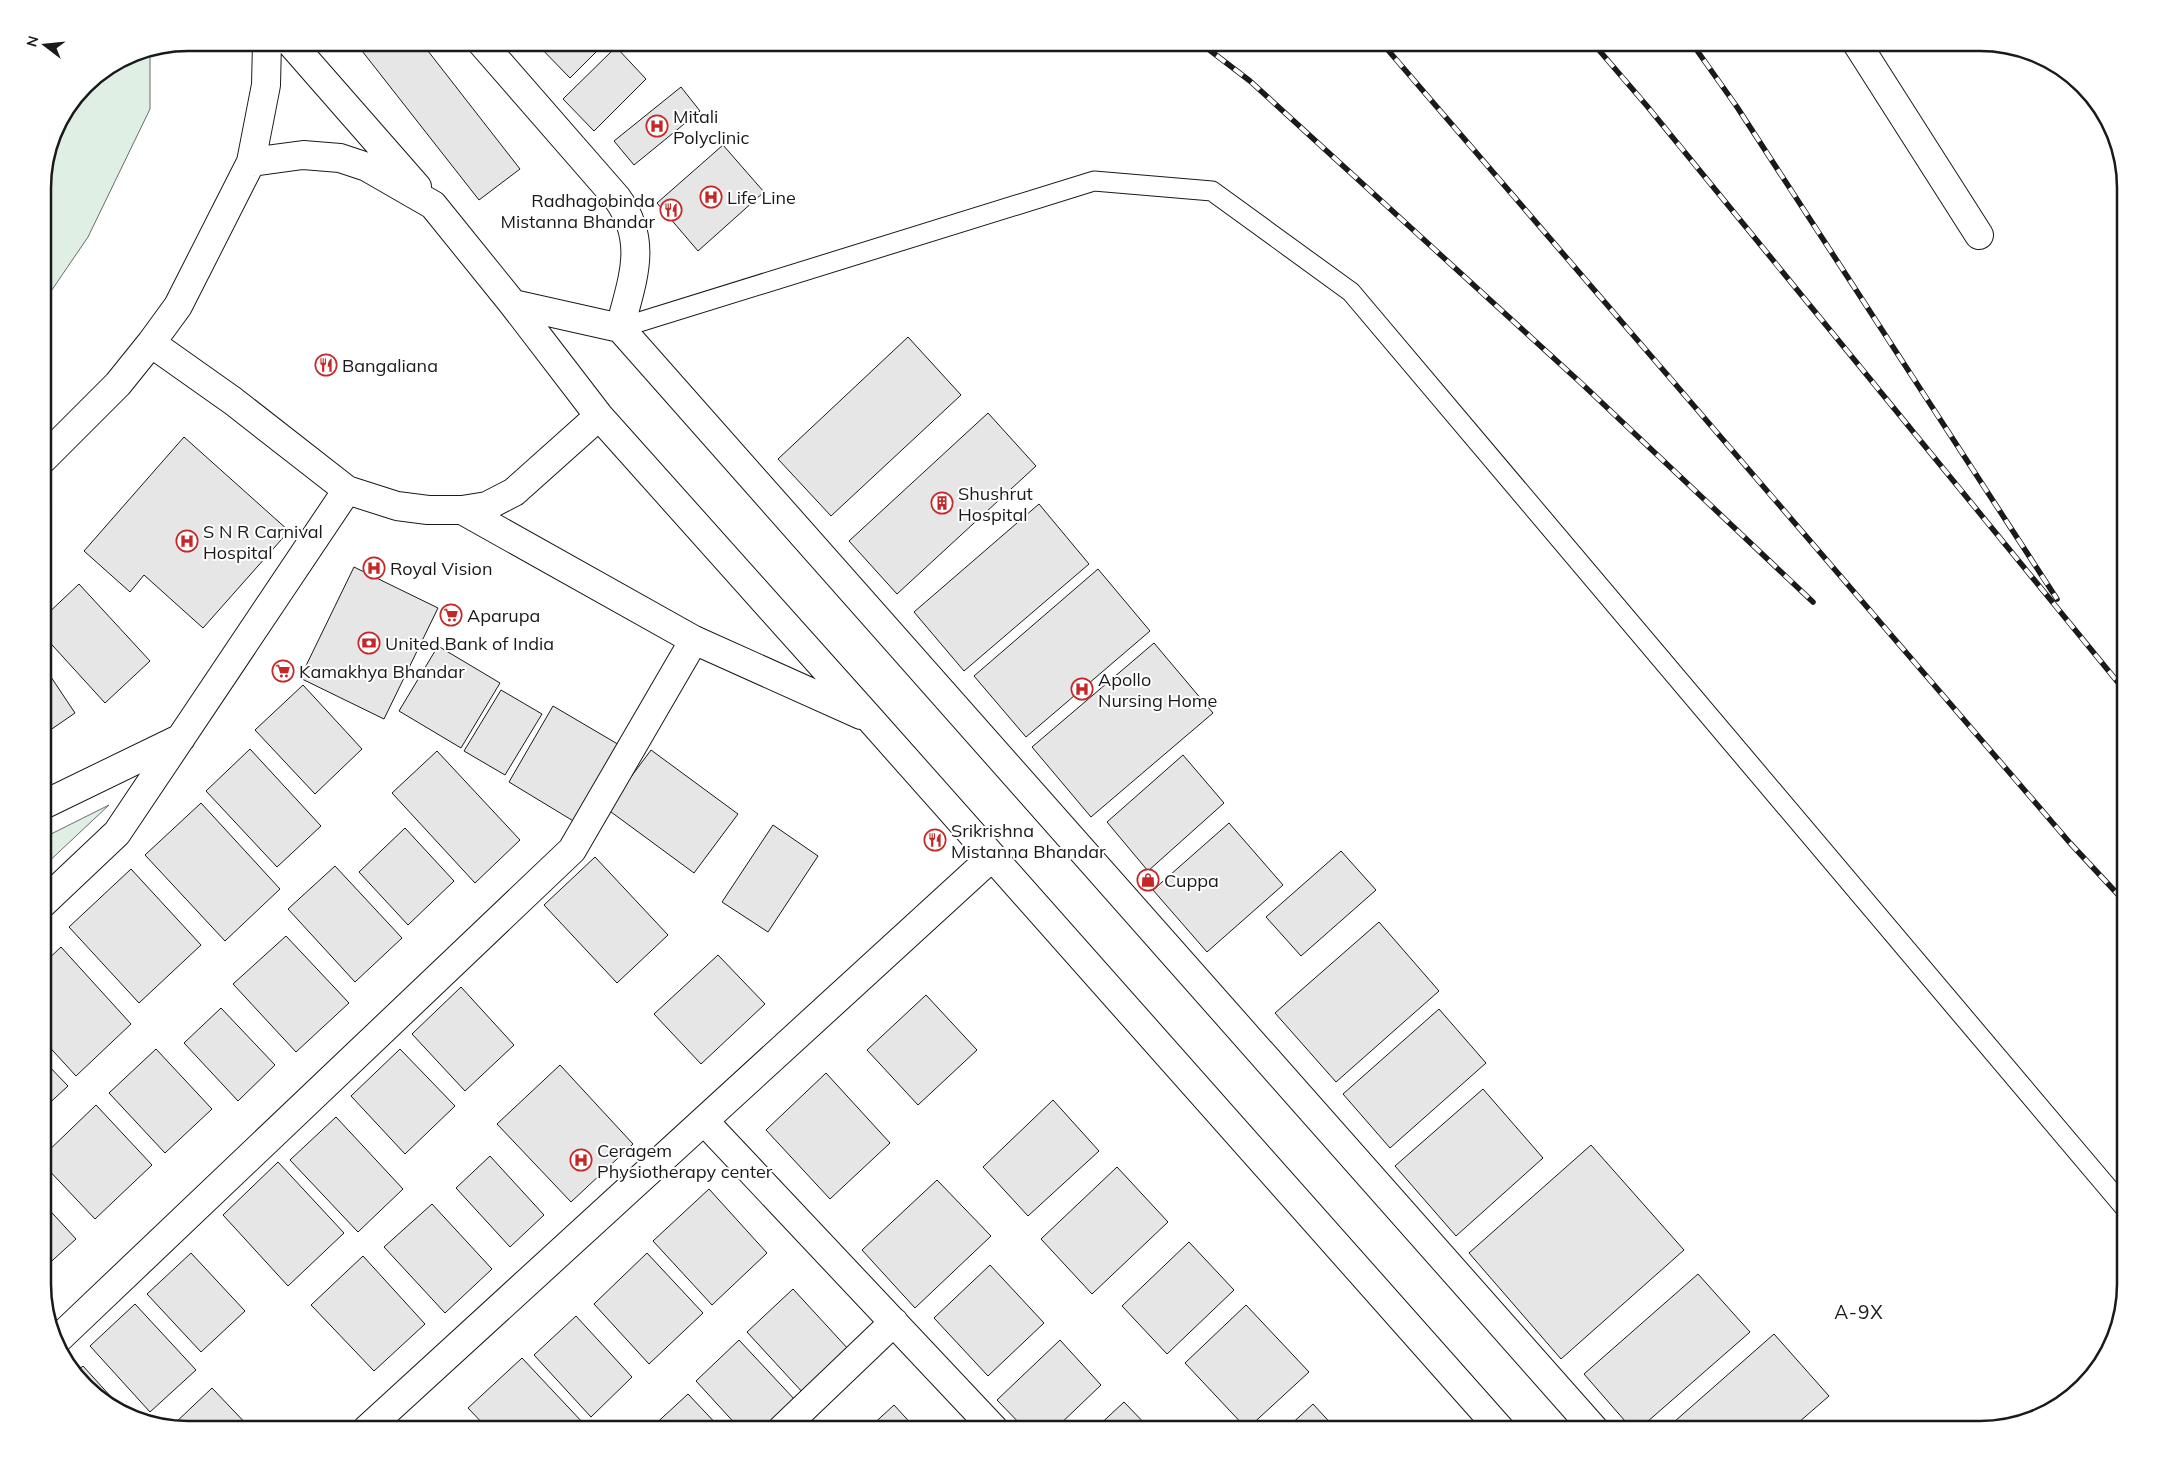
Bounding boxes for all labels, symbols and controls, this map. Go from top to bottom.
north arrow [20,20,70,70]
text: N [22,34,43,49]
place label: Mitali Polyclinic [673,105,750,149]
hospital icon: Mitali Polyclinic [645,114,669,138]
hospital icon: Life Line [699,185,723,209]
place label: Life Line [727,186,796,209]
place label: Radhagobinda Mistanna Bhandar [500,189,655,233]
restaurant icon: Radhagobinda Mistanna Bhandar [659,198,683,222]
restaurant icon: Bangaliana [314,353,338,377]
place label: Bangaliana [342,354,438,377]
place label: Shushrut Hospital [958,482,1033,526]
building icon: Shushrut Hospital [930,491,954,515]
place label: S N R Carnival Hospital [203,520,323,564]
hospital icon: S N R Carnival Hospital [175,529,199,553]
hospital icon: Royal Vision [362,556,386,580]
place label: Royal Vision [390,557,492,580]
supermarket icon: Aparupa [439,603,463,627]
place label: Aparupa [467,604,540,627]
bank icon: United Bank of India [357,631,381,655]
place label: United Bank of India [385,632,554,655]
supermarket icon: Kamakhya Bhandar [271,659,295,683]
place label: Kamakhya Bhandar [299,660,465,683]
place label: Apollo Nursing Home [1098,668,1217,712]
hospital icon: Apollo Nursing Home [1070,677,1094,701]
place label: Srikrishna Mistanna Bhandar [951,819,1106,863]
restaurant icon: Srikrishna Mistanna Bhandar [923,828,947,852]
shop icon: Cuppa [1136,868,1160,892]
place label: Cuppa [1164,869,1219,892]
place label: Ceragem Physiotherapy center [597,1139,773,1183]
hospital icon: Ceragem Physiotherapy center [569,1148,593,1172]
district label: A-9X [1834,1300,1884,1324]

